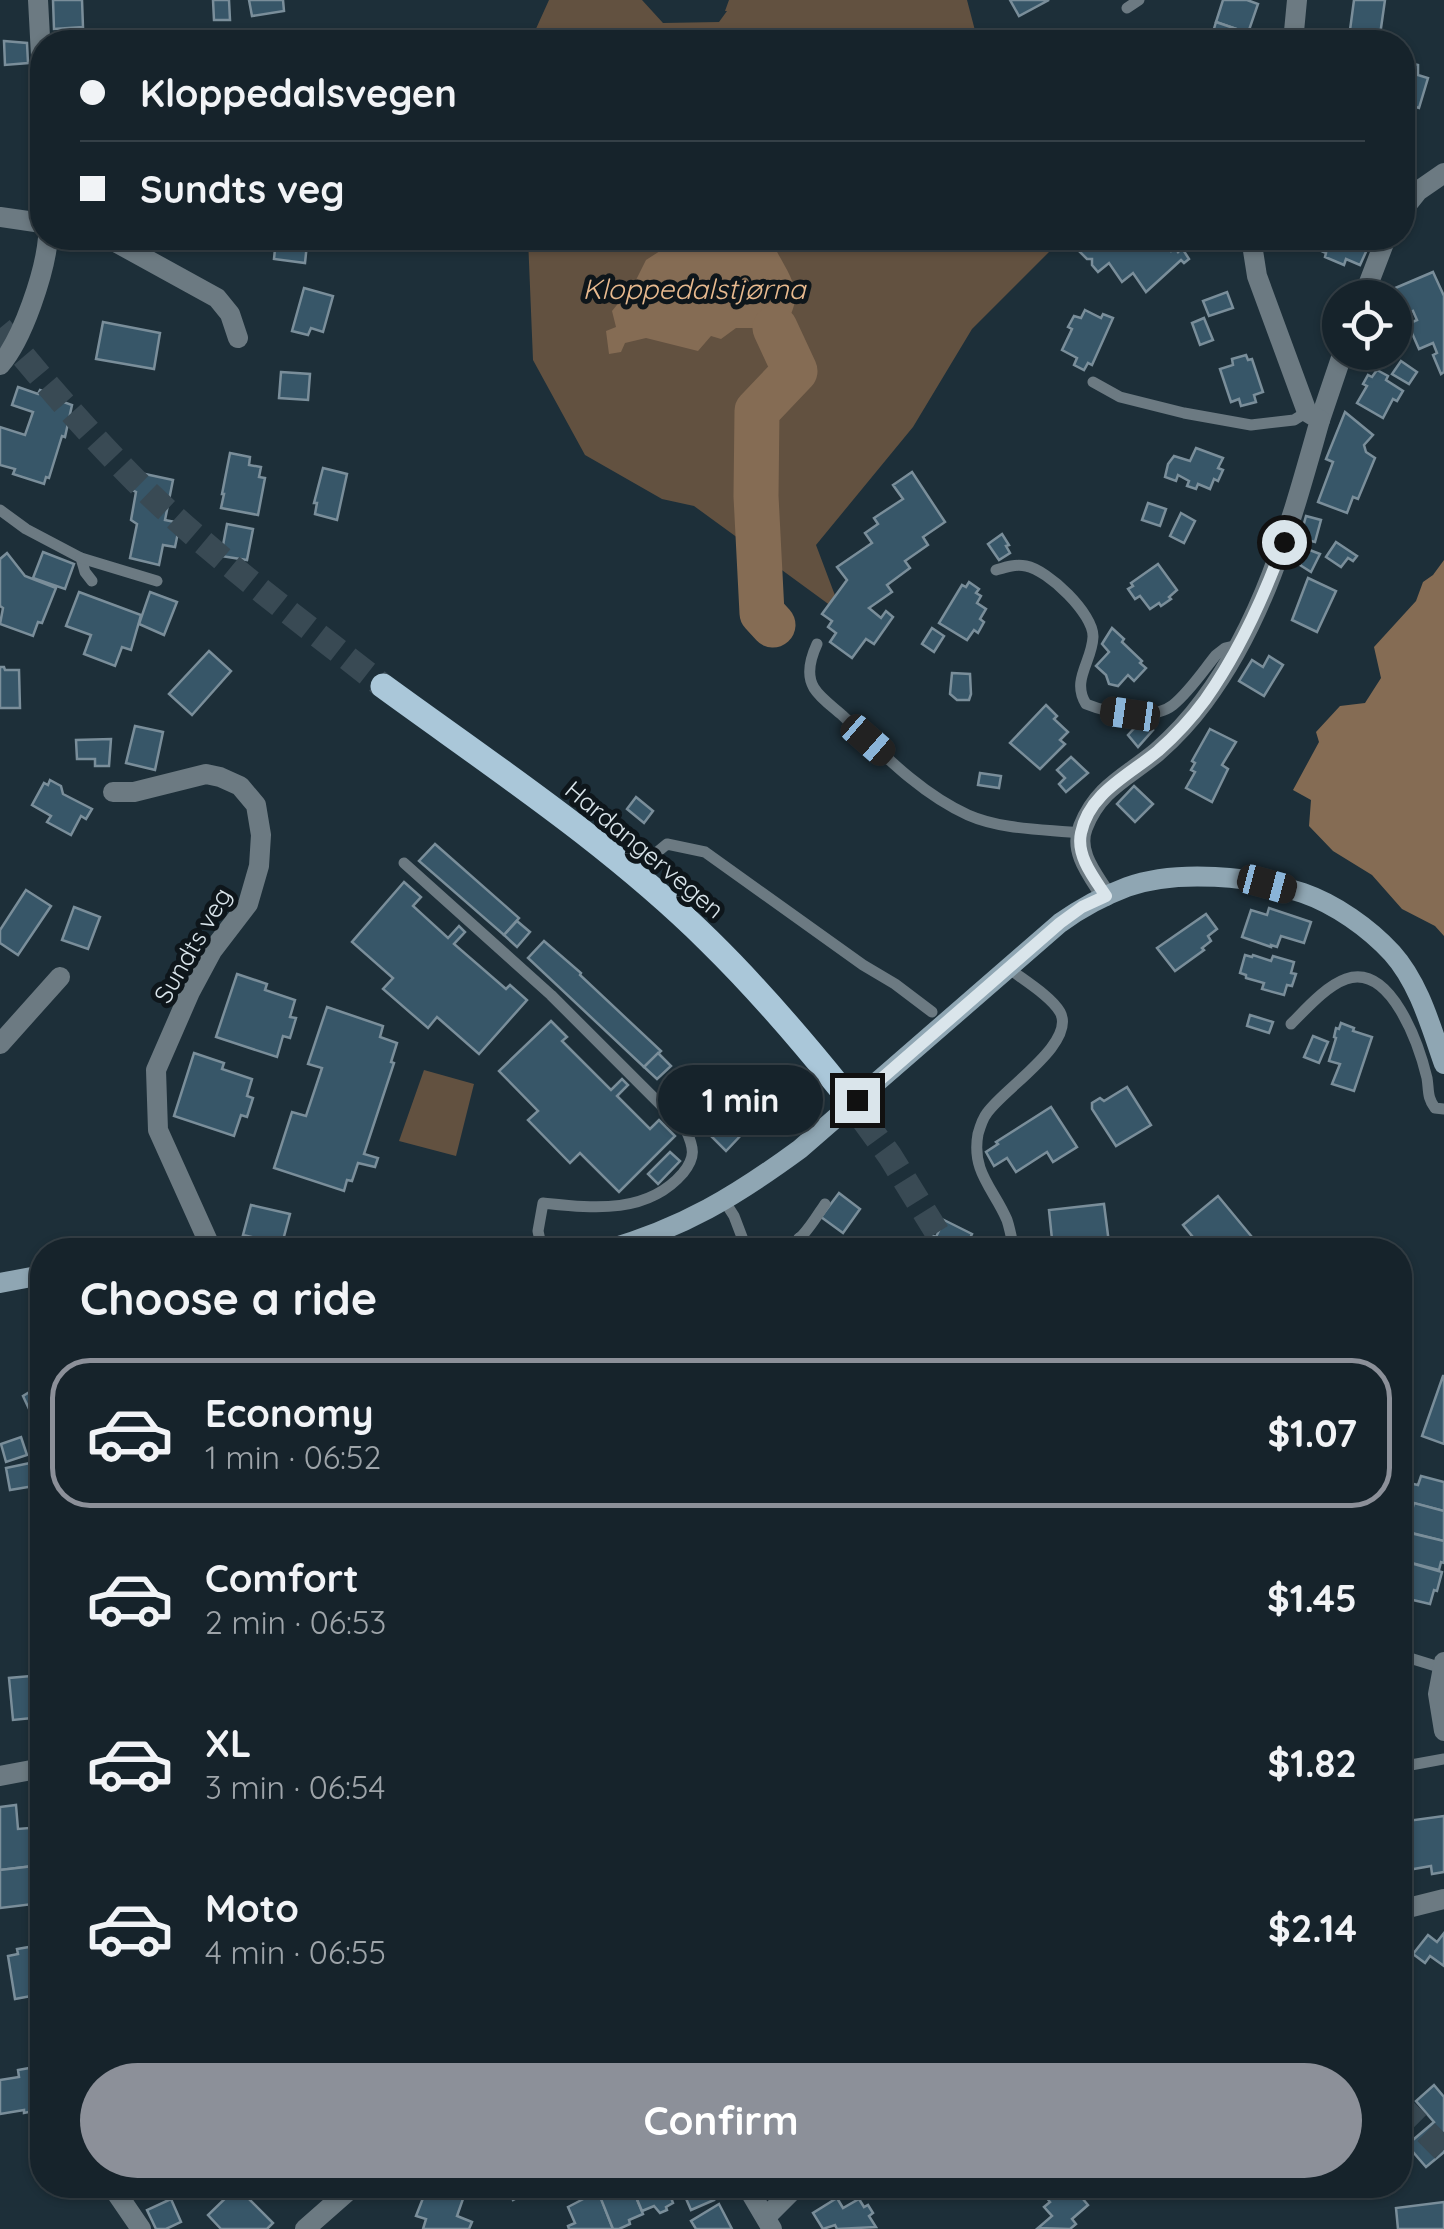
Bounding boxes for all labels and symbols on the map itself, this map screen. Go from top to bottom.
water label: Kloppedalstjørna [582,271,808,306]
route start [1262,520,1307,565]
car [1098,695,1162,733]
car [836,709,900,771]
street label: Hardangervegen [559,774,731,924]
car [1234,862,1300,906]
street label: Sundts veg [147,882,237,1008]
callout: 1 min [657,1065,822,1135]
route end [835,1078,880,1123]

